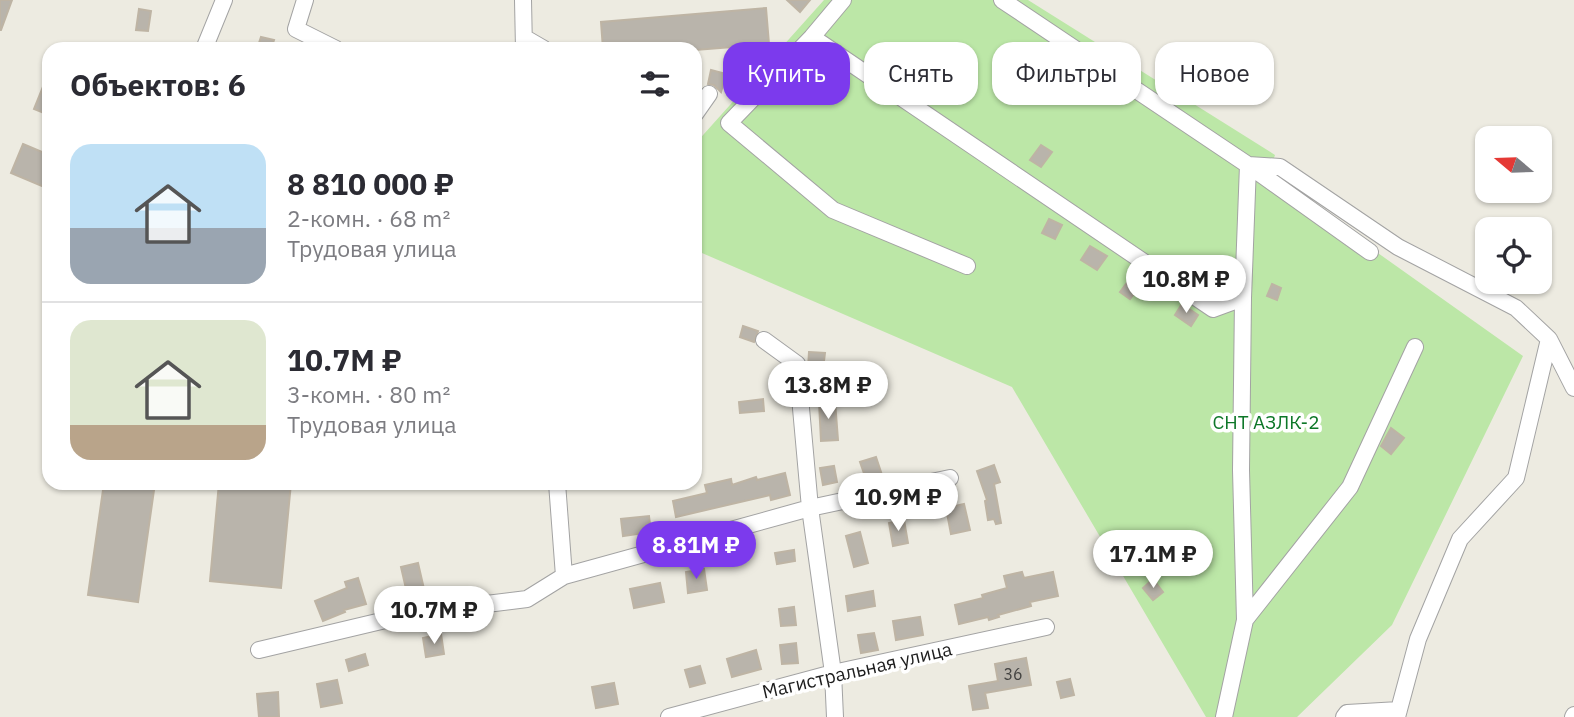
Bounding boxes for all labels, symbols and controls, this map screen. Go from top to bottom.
chip: Купить [723,42,850,105]
chip: Снять [864,42,978,105]
chip: Фильтры [992,42,1141,105]
chip: Новое [1155,42,1274,105]
text: Объектов: 6 [70,65,246,104]
icon: filters [636,65,674,103]
north arrow [1475,126,1552,203]
map controls [1475,126,1552,294]
text: 8 810 000 ₽ [287,164,454,203]
icon: home [126,172,210,256]
text: 2-комн. · 68 m² [287,203,450,233]
button: locate [1475,217,1552,294]
text: Трудовая улица [287,233,457,263]
pin: 10.8M ₽ [1121,256,1251,315]
text: 10.8M ₽ [1142,263,1230,293]
text: 10.7M ₽ [287,340,402,379]
icon: home [126,348,210,432]
pin: 13.8M ₽ [763,362,893,421]
text: 13.8M ₽ [784,369,872,399]
text: 3-комн. · 80 m² [287,379,450,409]
text: Трудовая улица [287,409,457,439]
park label: СНТ АЗЛК-2 [1212,410,1320,434]
pin: 10.9M ₽ [833,474,963,533]
text: 10.9M ₽ [854,481,942,511]
pin: 8.81M ₽ [631,522,761,581]
text: 8.81M ₽ [652,529,740,559]
pin: 17.1M ₽ [1088,530,1218,590]
text: 17.1M ₽ [1109,538,1197,568]
pin: 10.7M ₽ [369,586,499,646]
text: 10.7M ₽ [390,594,478,624]
street label: Магистральная улица [760,636,954,704]
house number: 36 [1003,664,1023,684]

